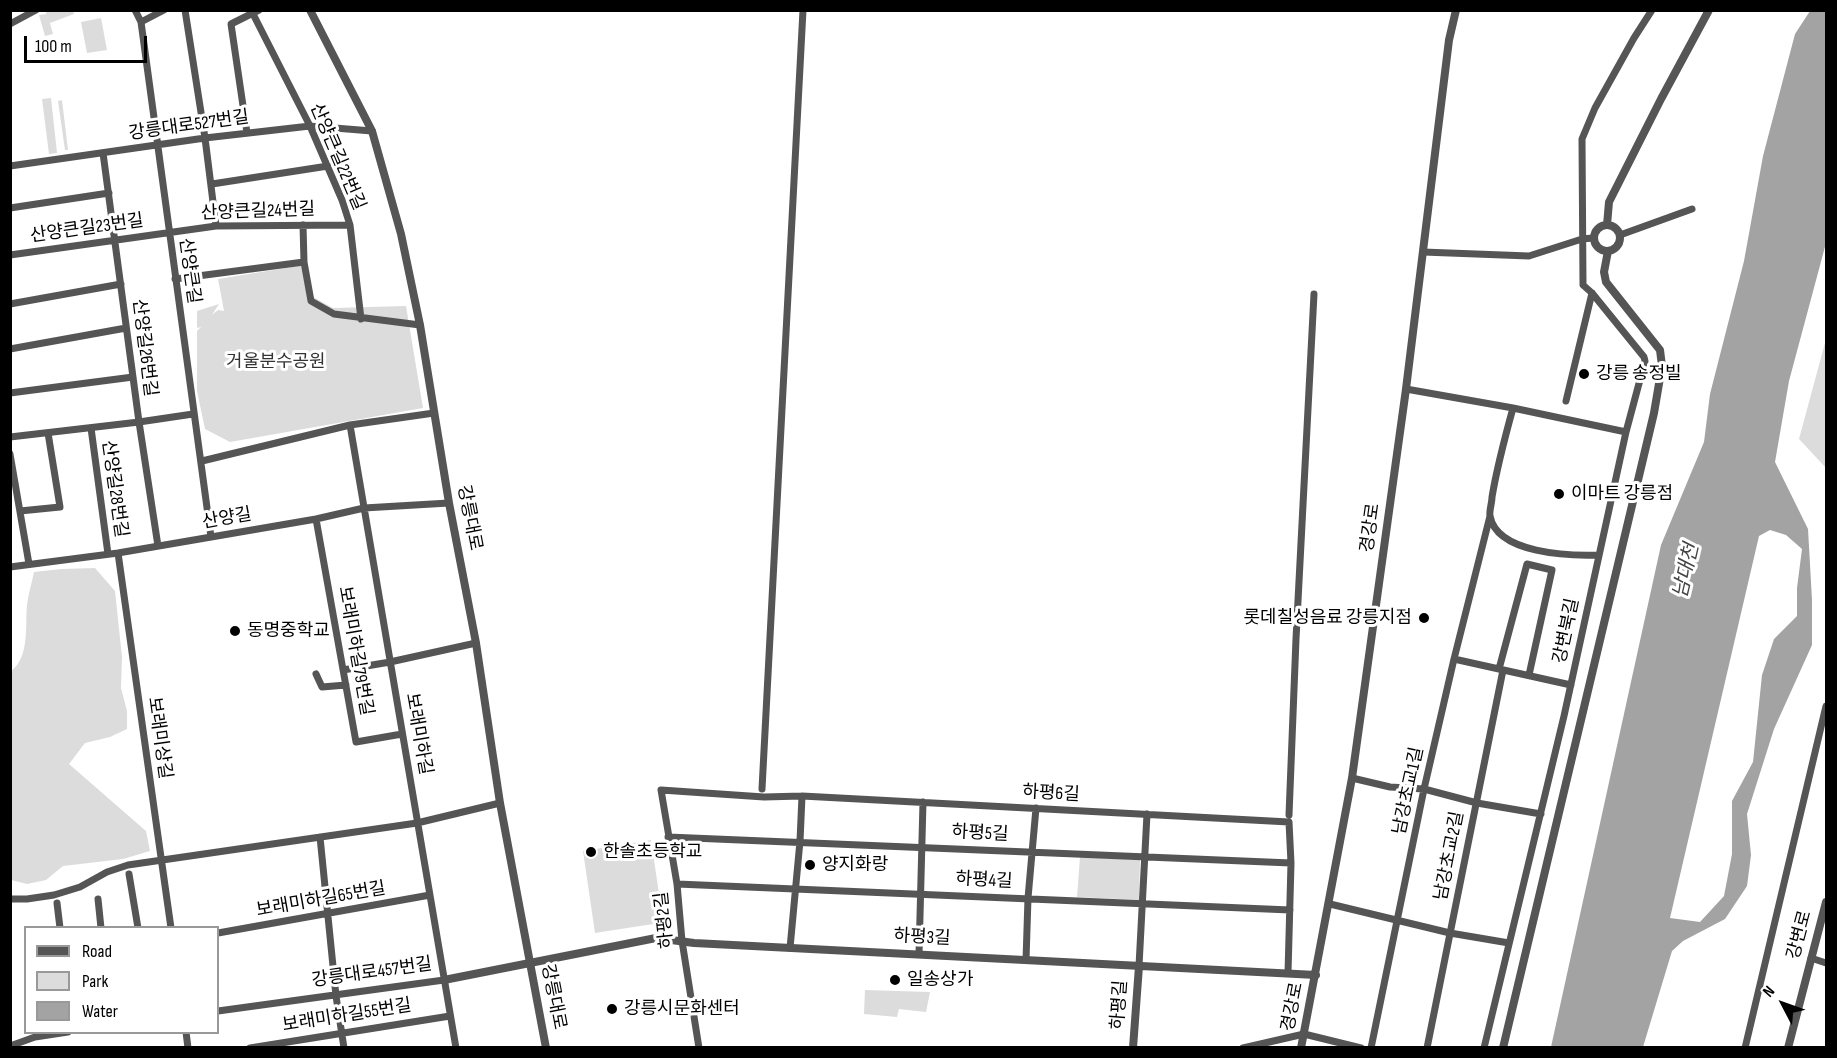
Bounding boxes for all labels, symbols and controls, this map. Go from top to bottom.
scale bar [27,24,150,62]
text: 100 m [35,36,72,57]
street label: 산양큰길22번길 [305,100,369,214]
street label: 강릉대로527번길 [127,107,251,145]
street label: 산양큰길24번길 [201,199,315,225]
street label: 산양큰길23번길 [29,210,145,248]
street label: 산양큰길 [174,237,204,305]
street label: 산양길26번길 [127,298,161,398]
park label: 거울분수공원 [226,351,326,373]
place label: 강릉 송정빌 [1596,363,1682,385]
marker: 강릉 송정빌 [1577,367,1591,381]
street label: 산양길28번길 [96,439,132,539]
street label: 강릉대로 [452,483,486,553]
place label: 이마트 강릉점 [1571,483,1673,505]
marker: 이마트 강릉점 [1552,487,1566,501]
street label: 경강로 [1357,502,1385,554]
street label: 산양길 [201,504,253,534]
water label: 남대천 [1669,541,1705,601]
street label: 보래미하길79번길 [333,585,377,717]
street label: 강변북길 [1550,596,1584,666]
place label: 롯데칠성음료 강릉지점 [1244,607,1412,629]
marker: 롯데칠성음료 강릉지점 [1417,611,1431,625]
place label: 동명중학교 [247,620,330,642]
marker: 동명중학교 [228,624,242,638]
street label: 보래미하길 [400,691,436,777]
street label: 보래미상길 [143,695,175,781]
street label: 남강초교1길 [1389,745,1429,837]
street label: 하평6길 [1022,782,1080,806]
street label: 남강초교2길 [1431,810,1469,902]
street label: 하평5길 [951,822,1009,846]
place label: 한솔초등학교 [603,841,702,863]
marker: 한솔초등학교 [584,845,598,859]
place label: 양지화랑 [822,854,888,876]
marker: 양지화랑 [803,858,817,872]
street label: 하평4길 [955,869,1013,893]
street label: 보래미하길65번길 [255,878,387,922]
street label: 하평2길 [651,890,679,950]
street label: 강변로 [1783,908,1817,962]
legend [24,926,219,1034]
street label: 하평3길 [893,926,951,950]
text: Road [82,941,112,962]
street label: 강릉대로457번길 [310,954,434,992]
street label: 강릉대로 [536,962,570,1032]
place label: 일송상가 [907,969,973,991]
text: Park [82,971,108,992]
marker: 일송상가 [888,973,902,987]
north arrow [1753,974,1813,1034]
street label: 하평길 [1107,979,1133,1031]
street label: 경강로 [1278,981,1308,1033]
text: N [1759,982,1779,1001]
street label: 보래미하길55번길 [281,995,413,1037]
place label: 강릉시문화센터 [624,998,740,1020]
text: Water [82,1001,118,1022]
marker: 강릉시문화센터 [605,1002,619,1016]

